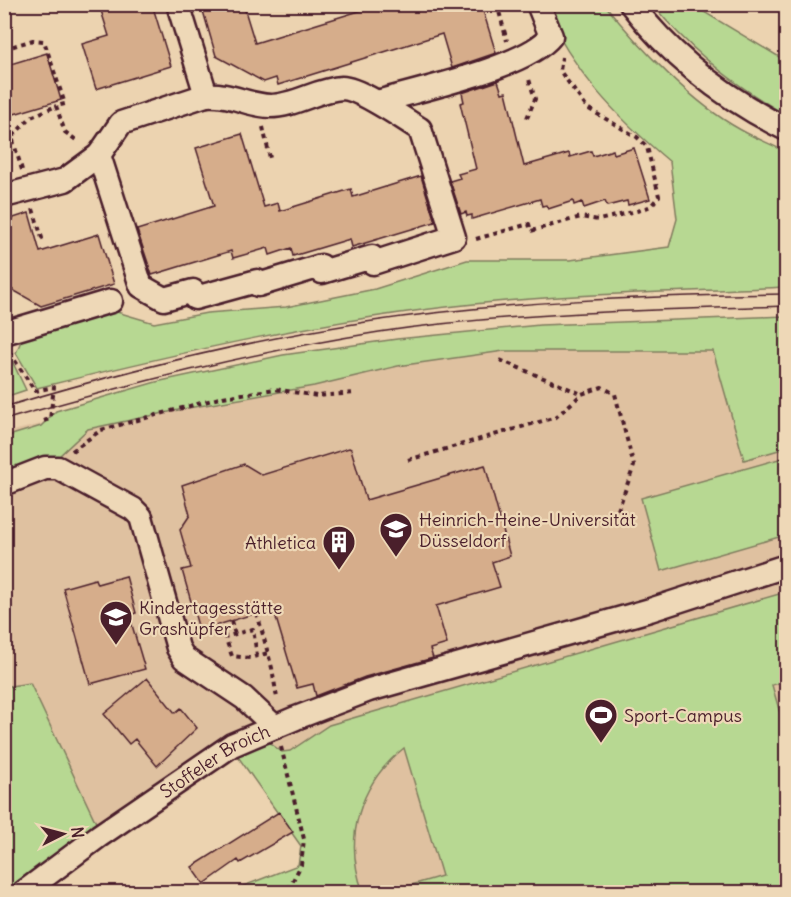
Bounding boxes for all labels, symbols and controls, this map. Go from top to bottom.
place label: Heinrich-Heine-Universität Düsseldorf [419,508,636,552]
school or university icon: Heinrich-Heine-Universität Düsseldorf [378,511,414,558]
building icon: Athletica [321,524,357,571]
place label: Athletica [245,531,316,554]
place label: Kindertagesstätte Grashüpfer [139,596,283,640]
school or university icon: Kindertagesstätte Grashüpfer [98,599,134,646]
sports icon: Sport-Campus [583,697,619,744]
place label: Sport-Campus [624,704,742,727]
street label: Stoffeler Broich [155,719,273,803]
north arrow [33,804,93,864]
text: N [67,826,88,839]

